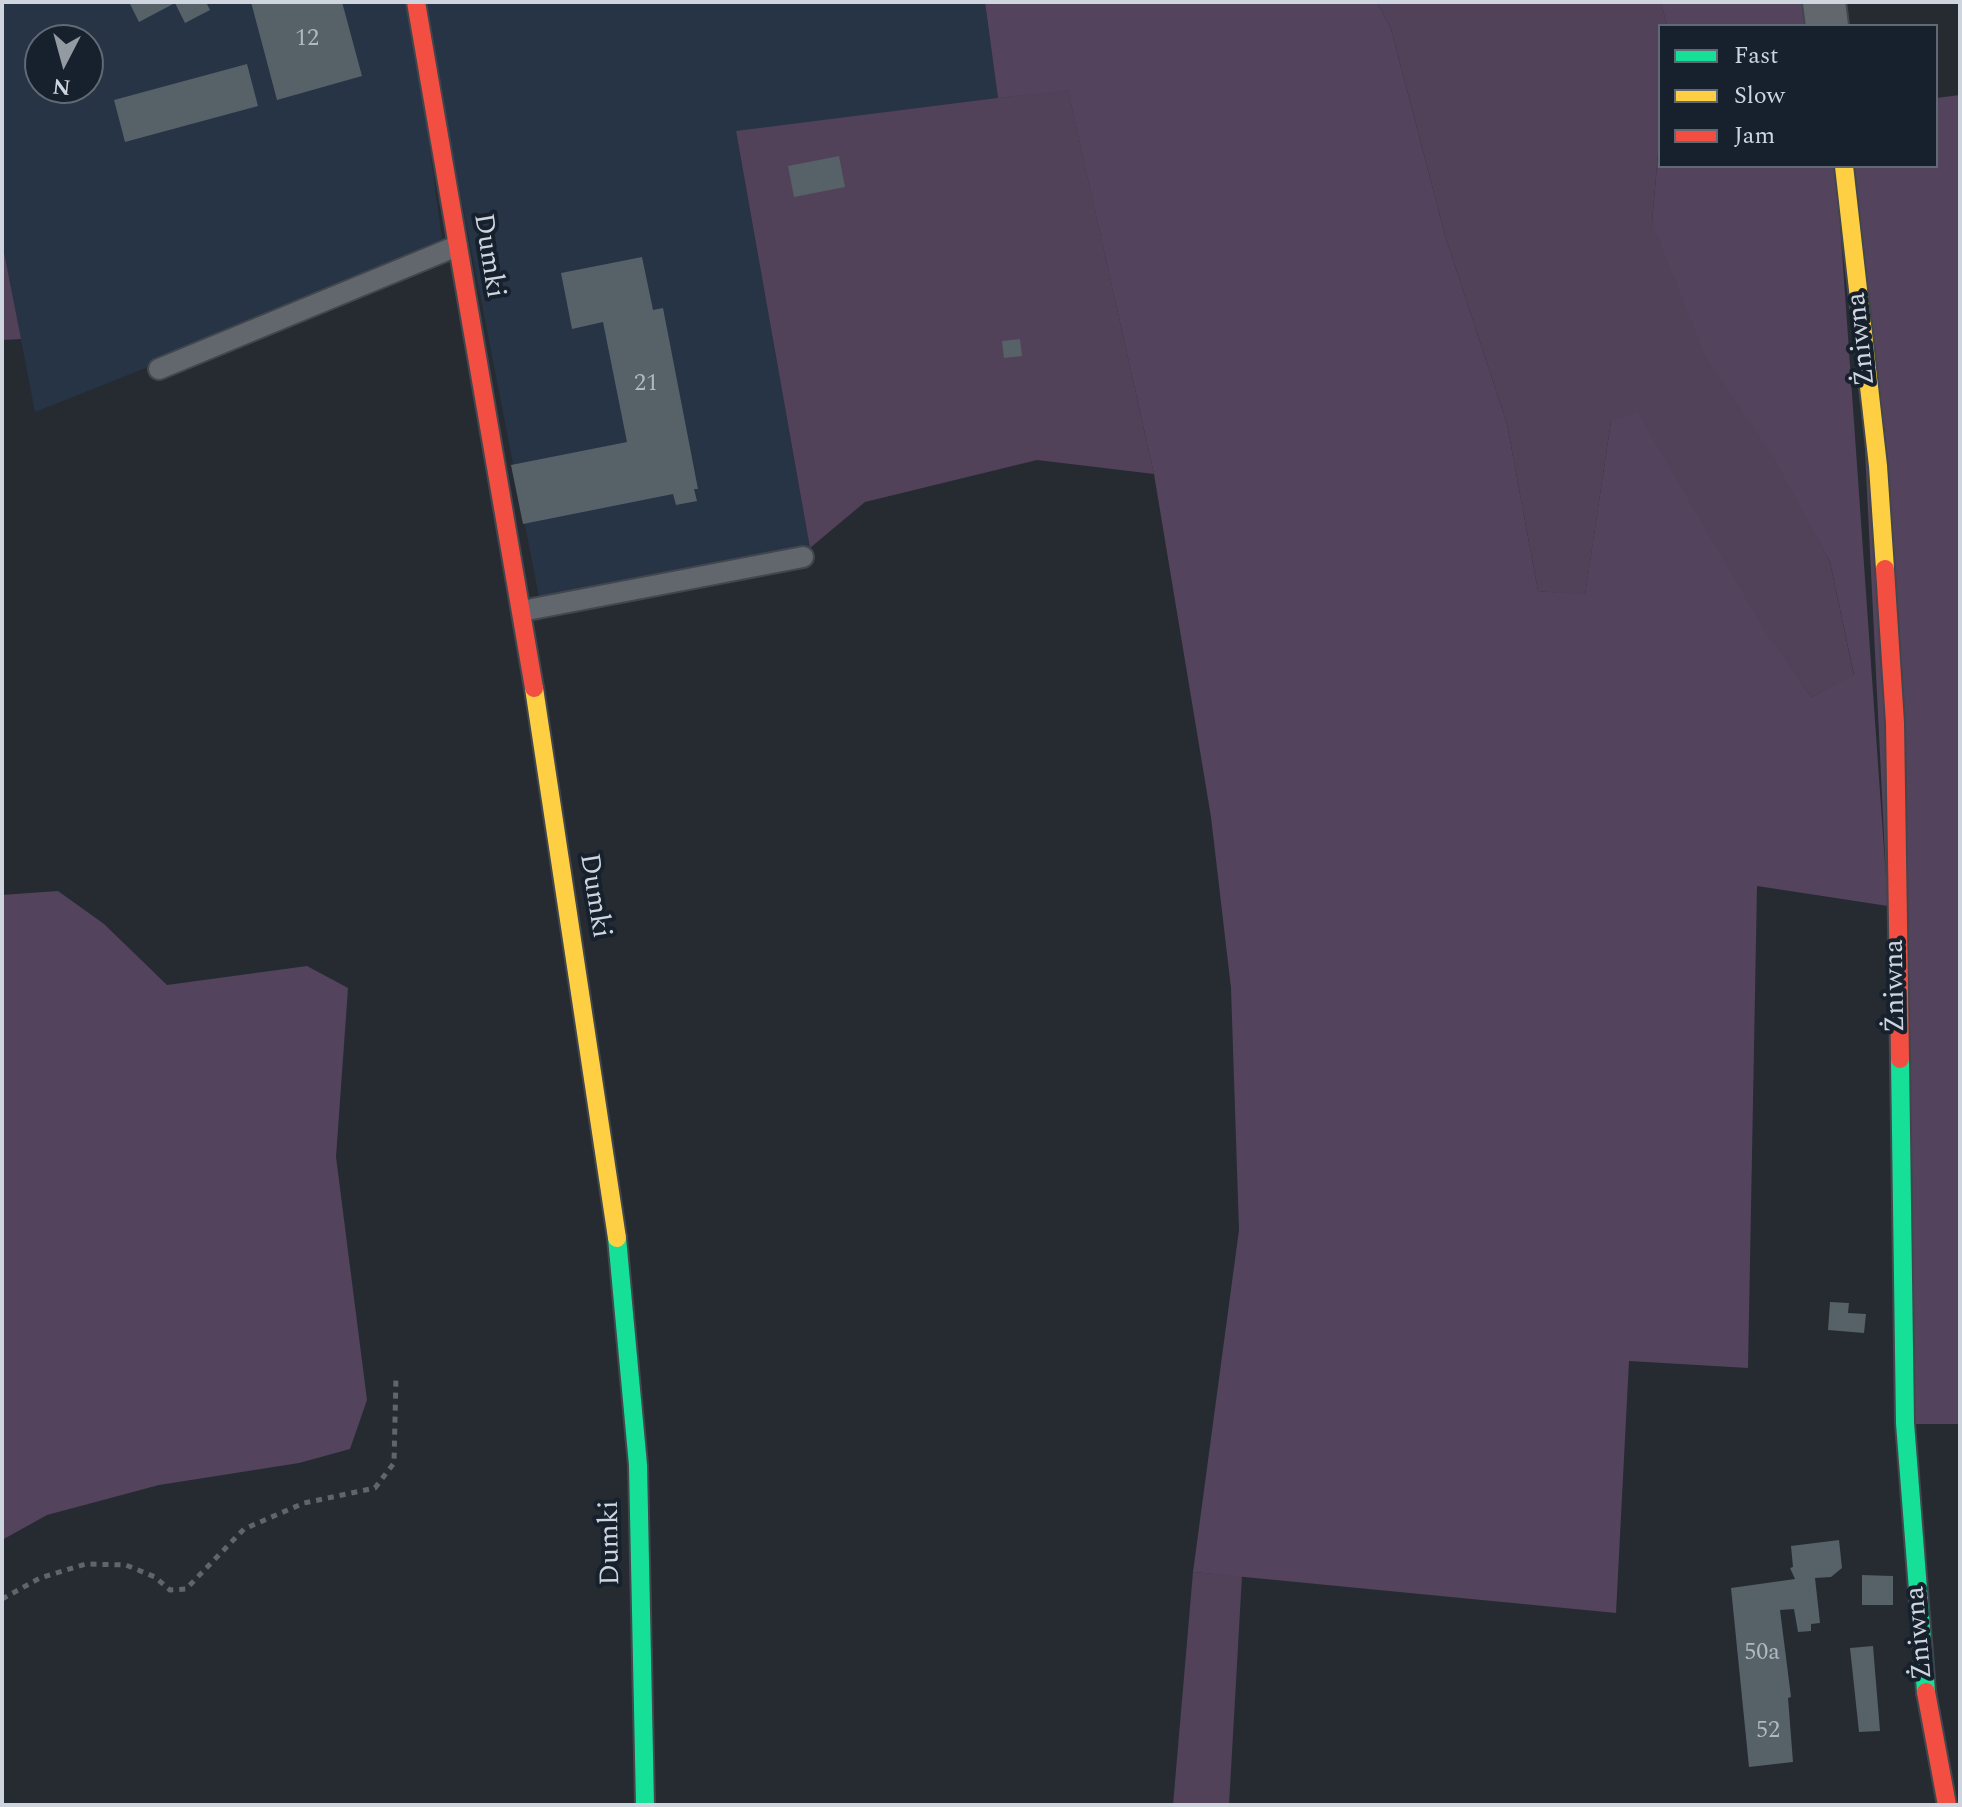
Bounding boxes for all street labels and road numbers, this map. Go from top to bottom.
street label: Dumki [464,211,510,301]
street label: Żniwna [1841,291,1885,387]
street label: Dumki [570,851,616,941]
street label: Żniwna [1879,939,1915,1033]
street label: Dumki [594,1500,630,1586]
street label: Żniwna [1900,1585,1942,1681]

